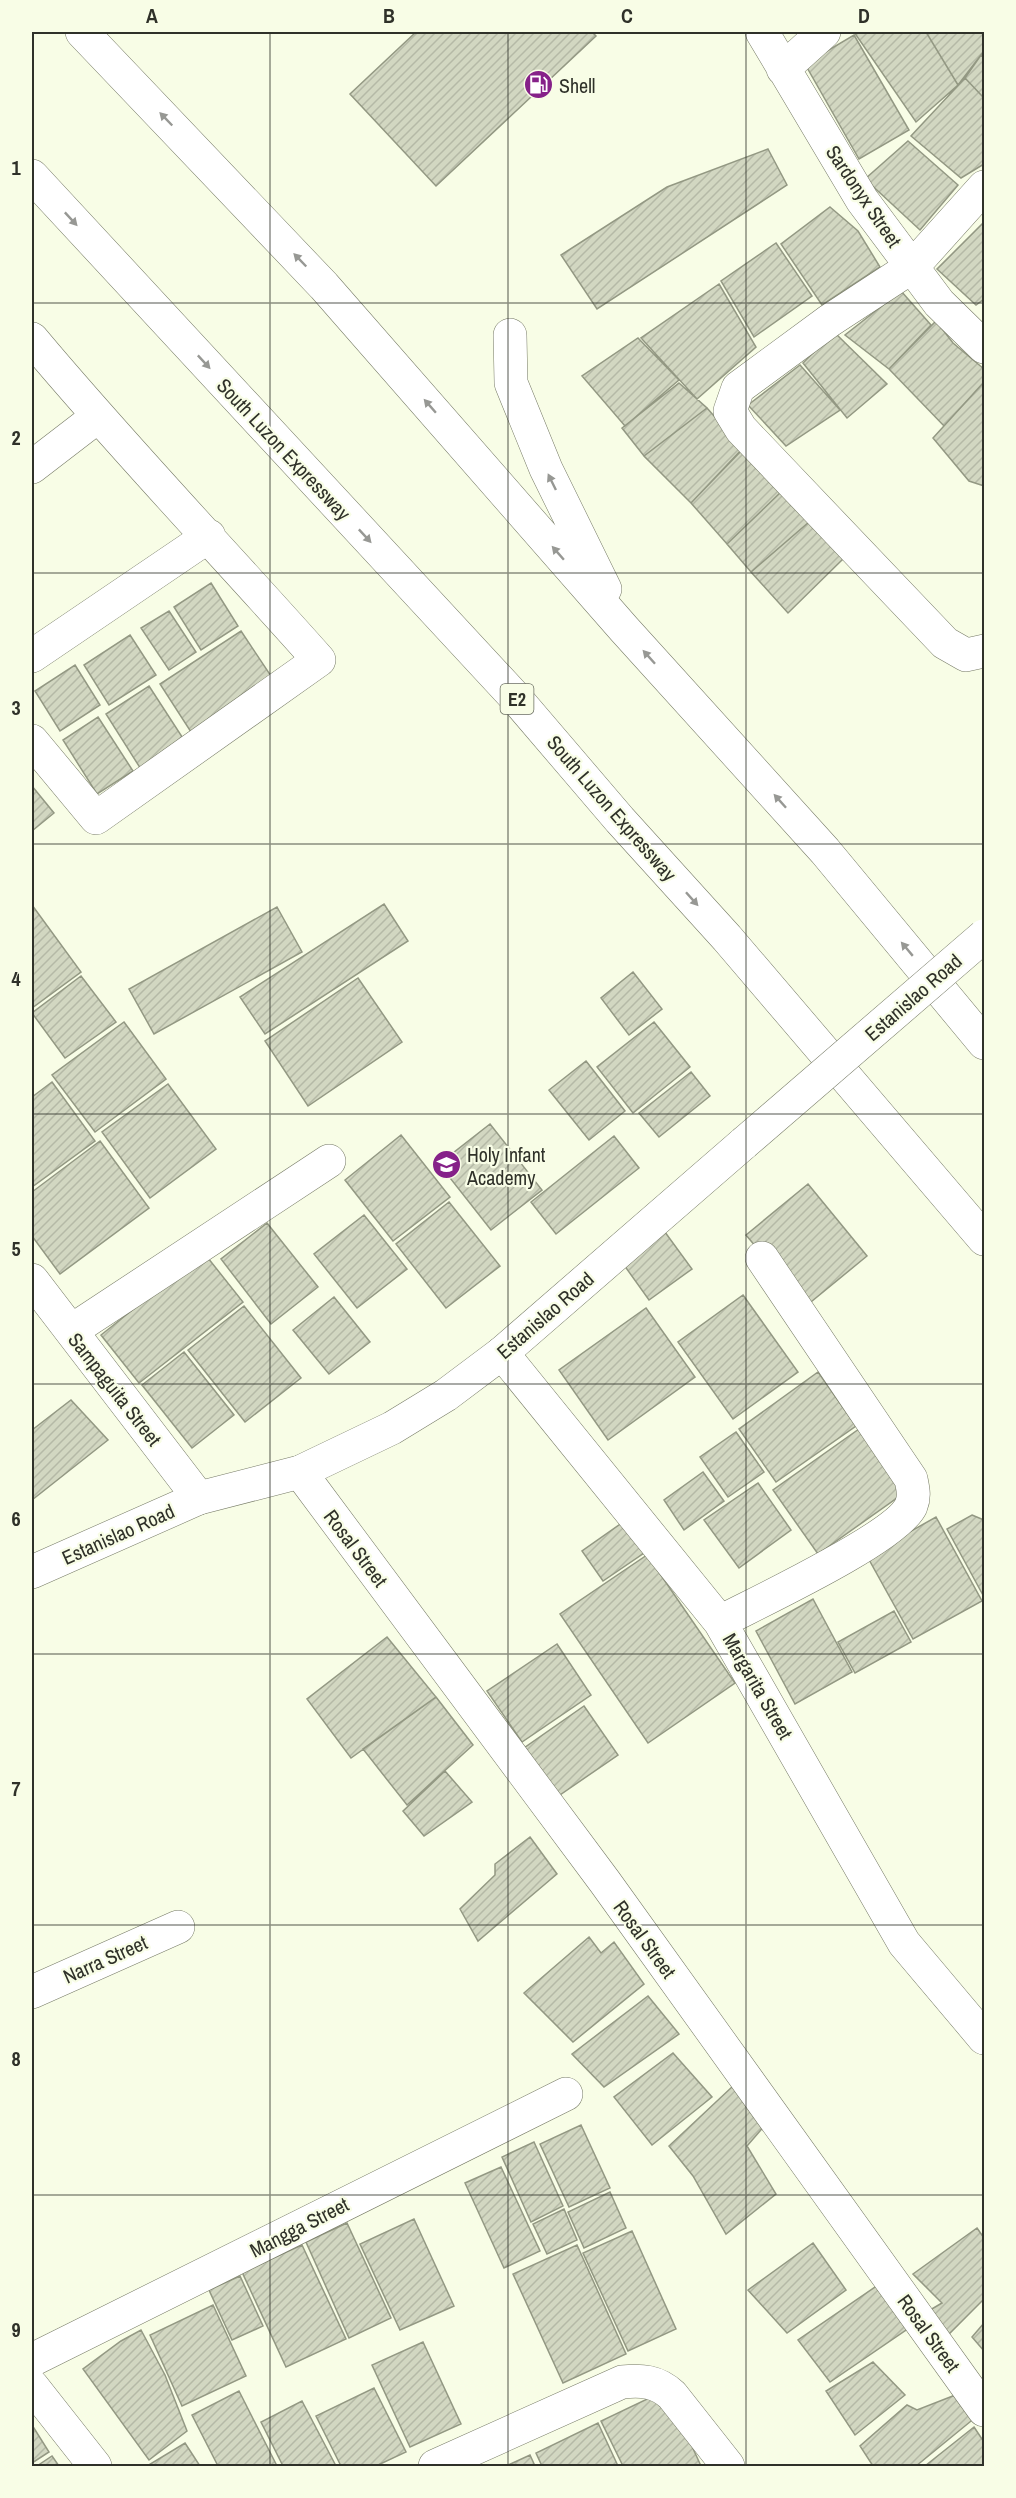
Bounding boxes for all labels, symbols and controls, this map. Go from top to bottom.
text: A [146,2,158,29]
text: B [383,2,395,29]
text: C [621,2,633,29]
text: D [858,2,870,29]
fuel station icon: Shell [522,69,554,101]
place label: Shell [559,72,595,99]
one-way arrow [159,113,173,127]
street label: Sardonyx Street [820,140,908,253]
text: 1 [11,154,21,181]
one-way arrow [64,211,77,226]
one-way arrow [293,253,307,268]
one-way arrow [197,354,210,369]
street label: South Luzon Expressway [211,372,358,526]
one-way arrow [424,399,437,414]
text: 2 [11,424,21,451]
one-way arrow [548,473,557,490]
one-way arrow [358,528,372,543]
one-way arrow [552,546,565,561]
one-way arrow [642,649,656,664]
road number: E2 [500,684,534,714]
text: 3 [11,694,21,721]
street label: South Luzon Expressway [541,729,683,887]
one-way arrow [774,794,787,809]
one-way arrow [685,891,698,906]
one-way arrow [901,942,914,957]
street label: Estanislao Road [859,947,967,1047]
text: 4 [11,965,21,992]
place label: Holy Infant Academy [466,1141,546,1191]
school or university icon: Holy Infant Academy [430,1149,462,1181]
text: 5 [11,1235,21,1262]
street label: Estanislao Road [491,1265,599,1365]
street label: Sampaguita Street [62,1327,168,1452]
street label: Estanislao Road [58,1497,178,1571]
street label: Rosal Street [318,1504,394,1593]
text: 6 [11,1505,21,1532]
street label: Margarita Street [717,1628,800,1744]
text: 7 [11,1775,21,1802]
street label: Rosal Street [608,1895,683,1984]
street label: Narra Street [59,1928,152,1989]
text: 8 [11,2045,21,2072]
street label: Mangga Street [245,2190,353,2263]
street label: Rosal Street [892,2289,967,2378]
text: 9 [11,2316,21,2343]

